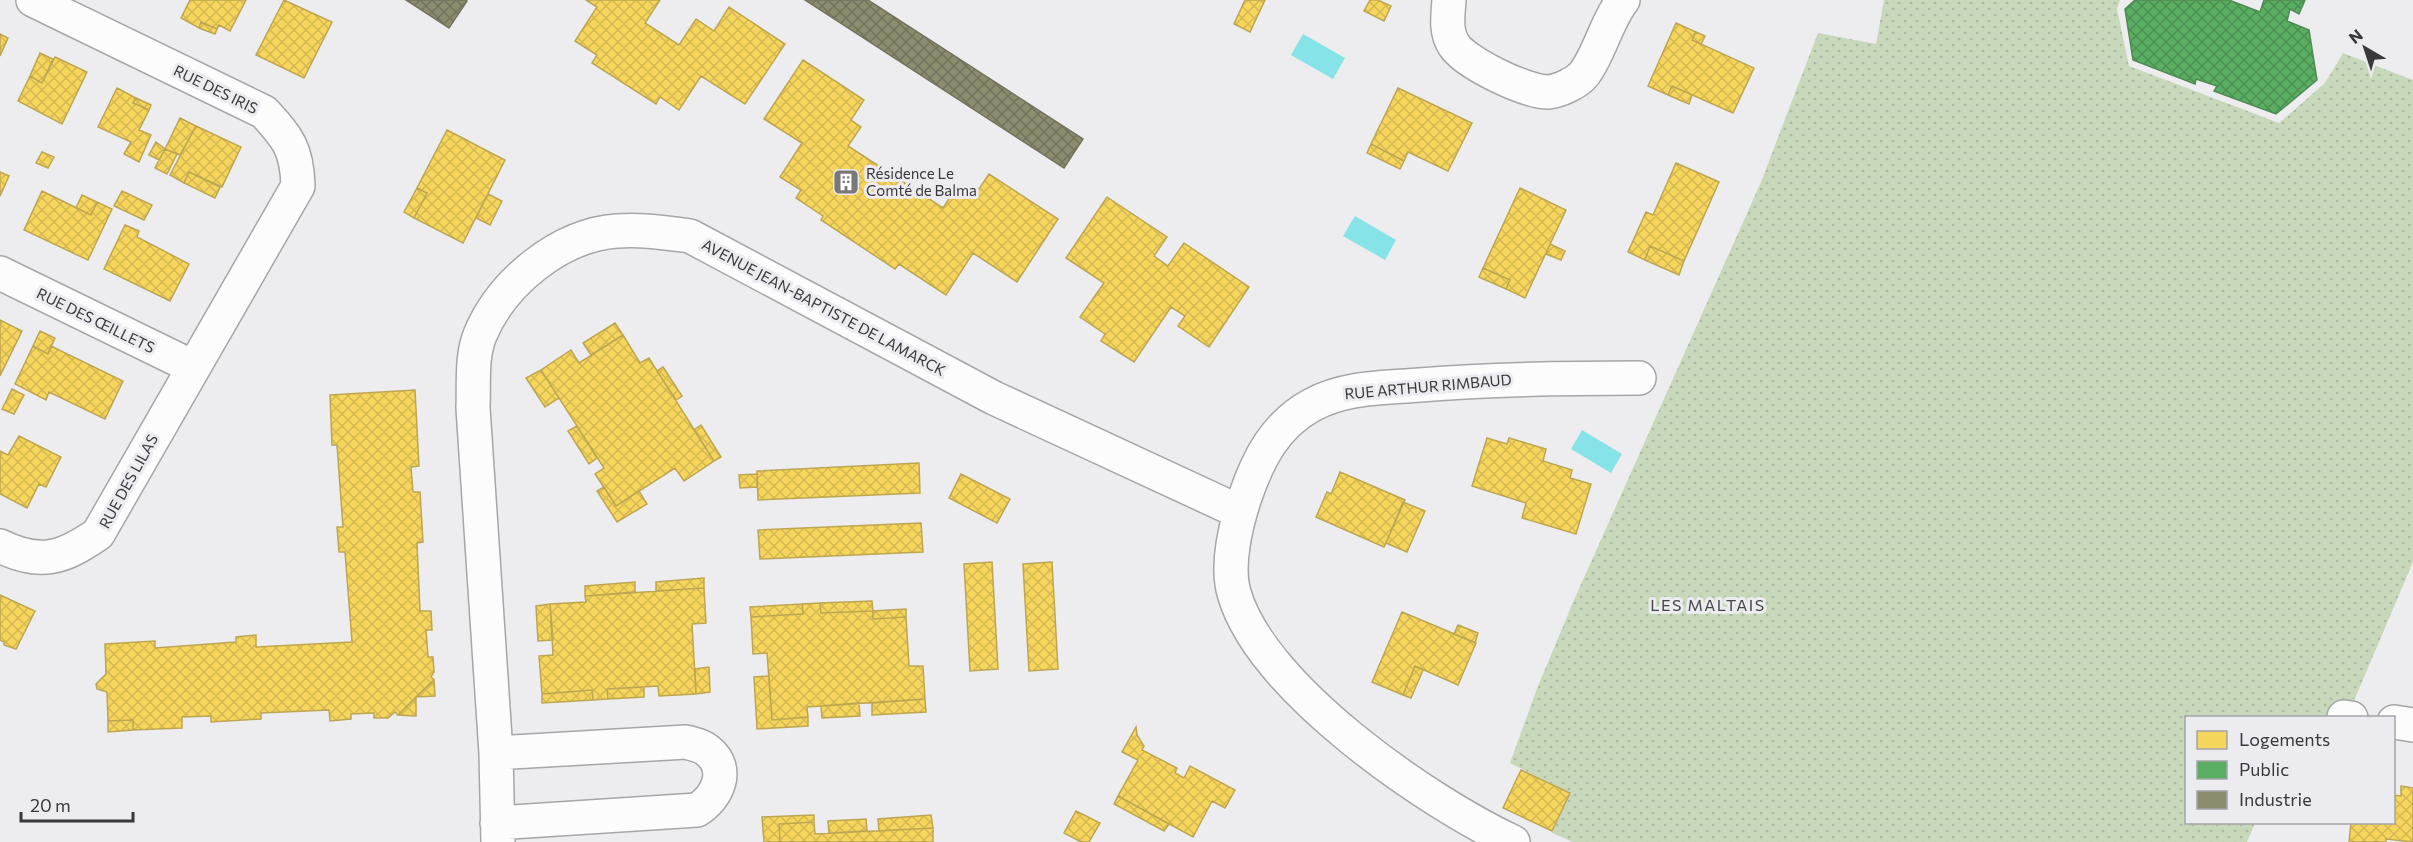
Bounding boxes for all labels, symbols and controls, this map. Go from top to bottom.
north arrow [2335,18,2395,78]
text: N [2345,25,2366,47]
street label: RUE DES IRIS [171,61,261,117]
place label: Résidence Le Comté de Balma [866,164,977,199]
building icon: Résidence Le Comté de Balma [831,167,861,197]
street label: AVENUE JEAN-BAPTISTE DE LAMARCK [699,235,949,379]
street label: RUE DES ŒILLETS [34,284,158,356]
street label: RUE ARTHUR RIMBAUD [1344,370,1512,402]
street label: RUE DES LILAS [95,431,161,531]
district label: LES MALTAIS [1650,595,1766,614]
legend [2185,716,2395,824]
text: Logements [2239,728,2330,750]
text: Public [2239,758,2289,780]
scale bar [21,785,134,823]
text: Industrie [2239,788,2312,810]
text: 20 m [30,794,71,816]

